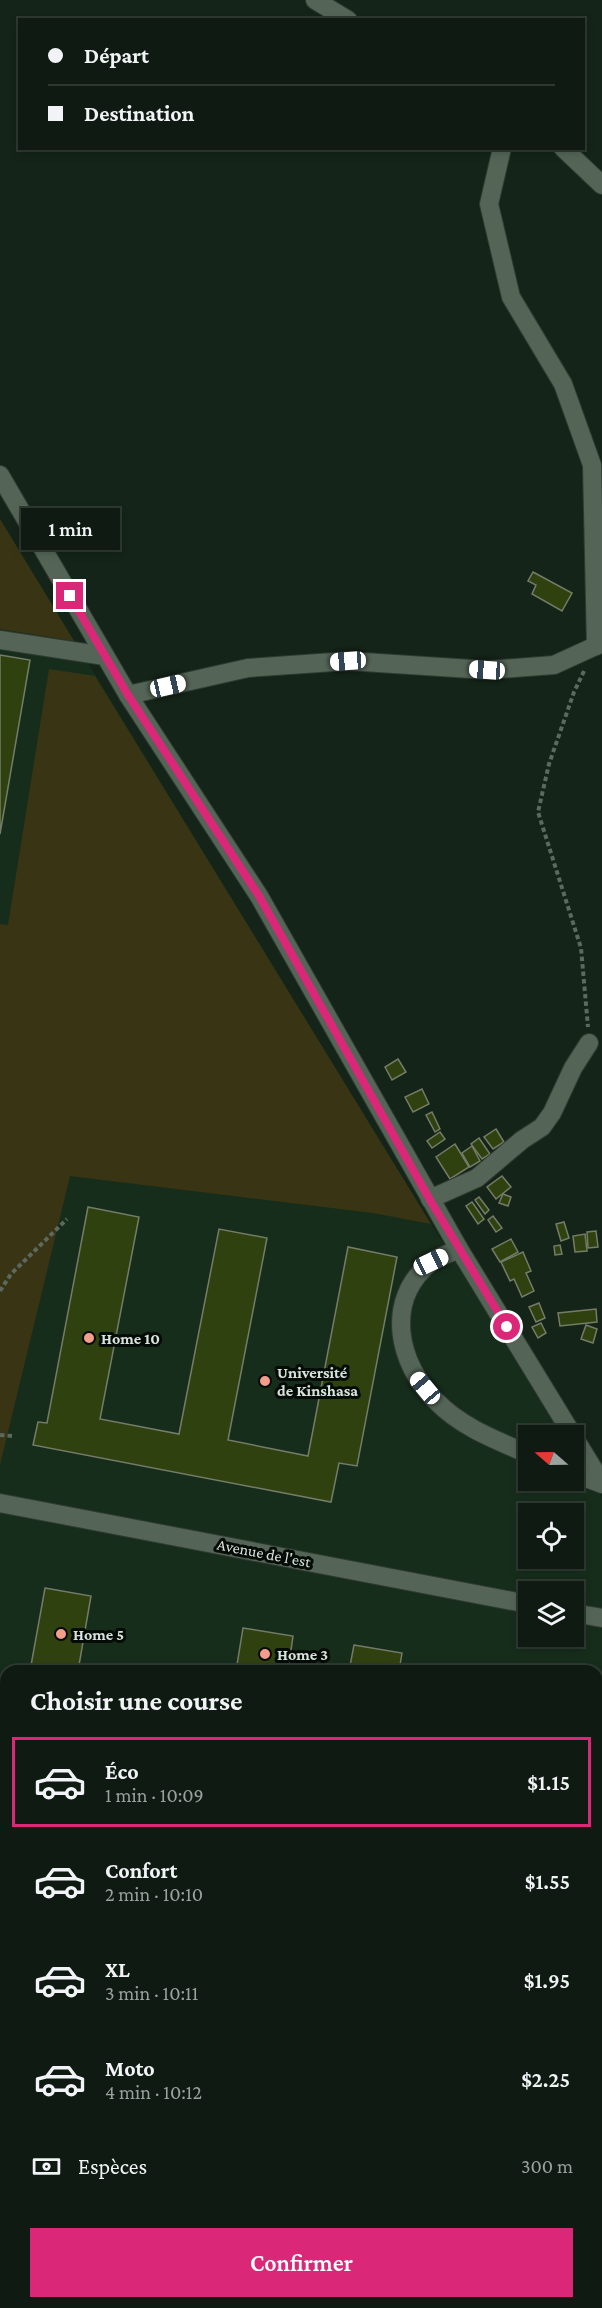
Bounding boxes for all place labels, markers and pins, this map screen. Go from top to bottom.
place label: Home 10 [101,1330,160,1347]
marker: Home 10 [82,1331,96,1345]
place label: Université de Kinshasa [277,1364,358,1399]
marker: Université de Kinshasa [258,1374,272,1388]
place label: Home 5 [73,1626,124,1643]
marker: Home 5 [54,1627,68,1641]
place label: Home 3 [277,1646,328,1663]
marker: Home 3 [258,1647,272,1661]

